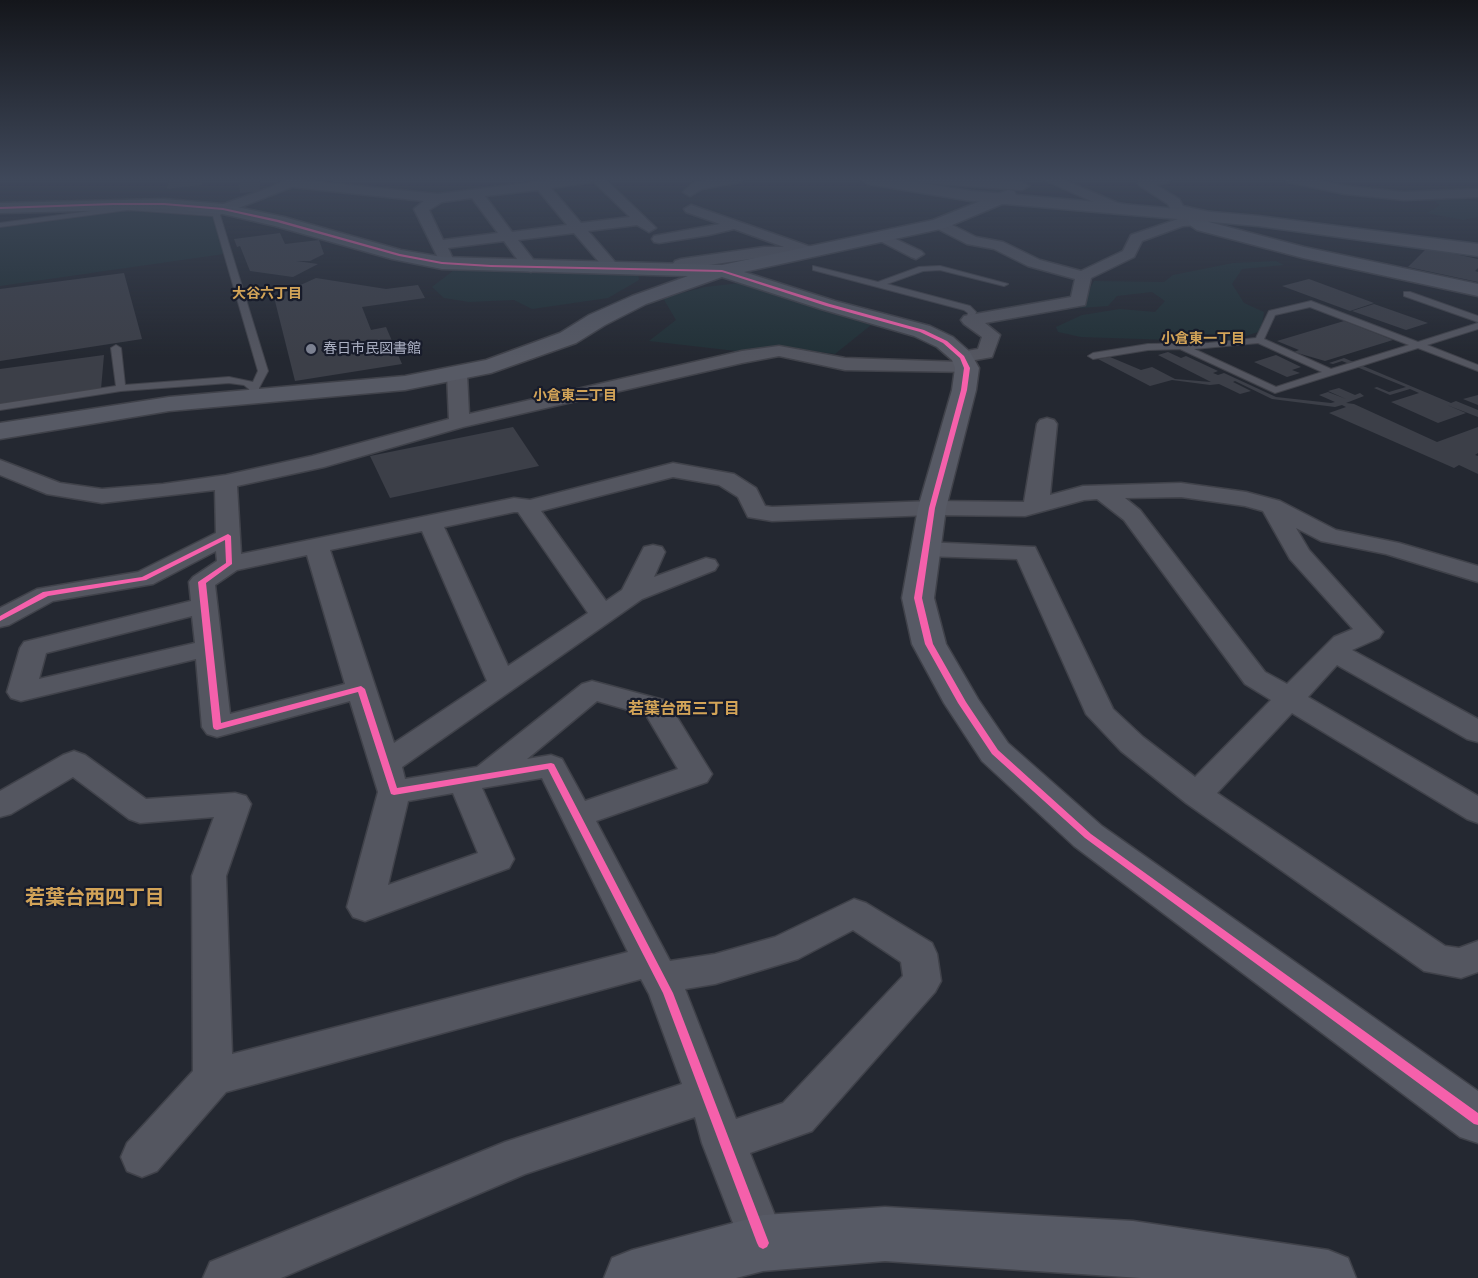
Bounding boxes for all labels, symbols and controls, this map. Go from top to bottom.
district label: 大谷六丁目 [232,286,302,302]
district label: 小倉東一丁目 [1161,331,1245,347]
place label: 春日市民図書館 [323,341,421,357]
marker: 春日市民図書館 [304,342,318,356]
district label: 小倉東二丁目 [533,388,617,404]
district label: 若葉台西三丁目 [628,700,740,720]
district label: 若葉台西四丁目 [25,887,165,911]

